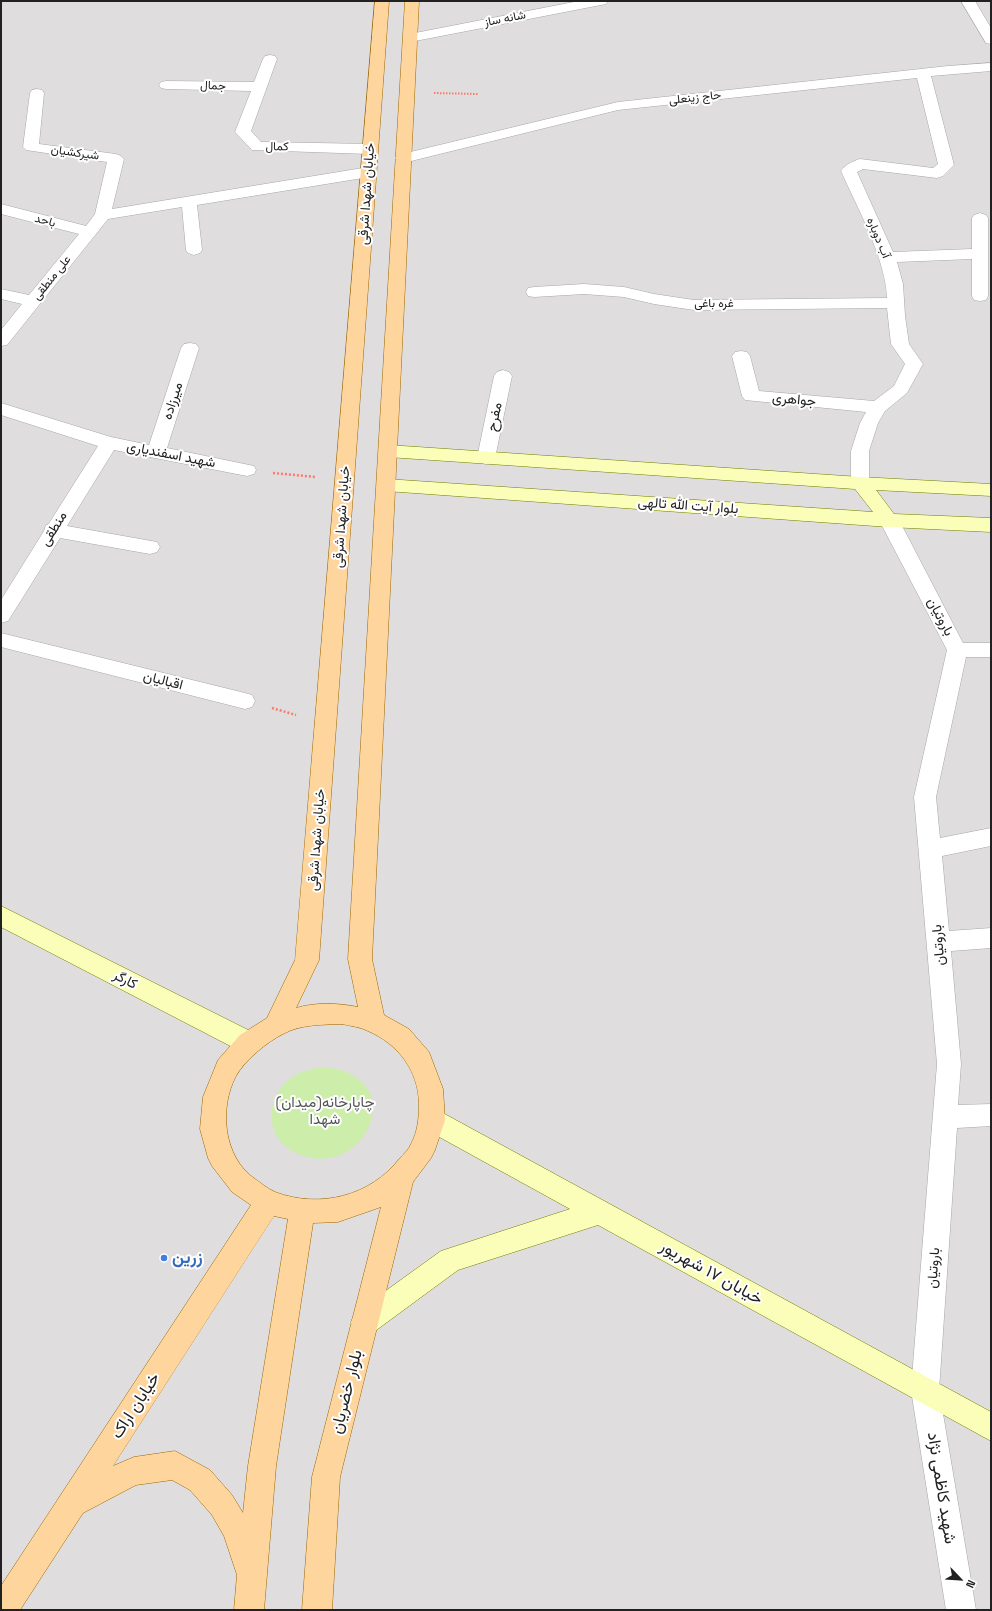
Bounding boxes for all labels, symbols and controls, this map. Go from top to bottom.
street label: شانه ساز [483,8,527,30]
street label: جمال [200,78,226,94]
street label: حاج زینعلی [668,88,722,108]
street label: کمال [265,140,289,154]
street label: شیرکشیان [50,142,100,164]
street label: خیابان شهدا شرقی [355,142,379,246]
street label: باحد [33,211,57,231]
street label: آب دوباره [863,215,893,261]
street label: علی منطقی [30,253,74,303]
street label: غره باغی [694,297,734,311]
street label: میرزاده [159,380,187,422]
street label: جواهری [771,390,817,410]
street label: مفرح [484,401,506,433]
street label: شهید اسفندیاری [125,438,217,472]
street label: خیابان شهدا شرقی [330,465,354,569]
street label: بلوار آیت الله تالهی [637,494,739,518]
street label: منطقی [37,509,71,549]
street label: باروتیان [923,595,957,639]
street label: اقبالیان [141,668,185,694]
street label: خیابان شهدا شرقی [305,788,329,892]
street label: باروتیان [929,924,949,966]
street label: کارگر [110,967,140,993]
district label: (چاپارخانه(میدان شهدا [276,1094,374,1129]
street label: خیابان ۱۷ شهریور [656,1236,766,1310]
street label: باروتیان [924,1247,944,1289]
place label: زرین [172,1248,203,1268]
marker: زرین [159,1253,169,1263]
street label: بلوار خضریان [327,1348,367,1436]
street label: خیابان اراک [107,1369,165,1443]
street label: شهید کاظمی نژاد [922,1431,960,1545]
north arrow [940,1559,980,1599]
text: N [963,1578,979,1590]

